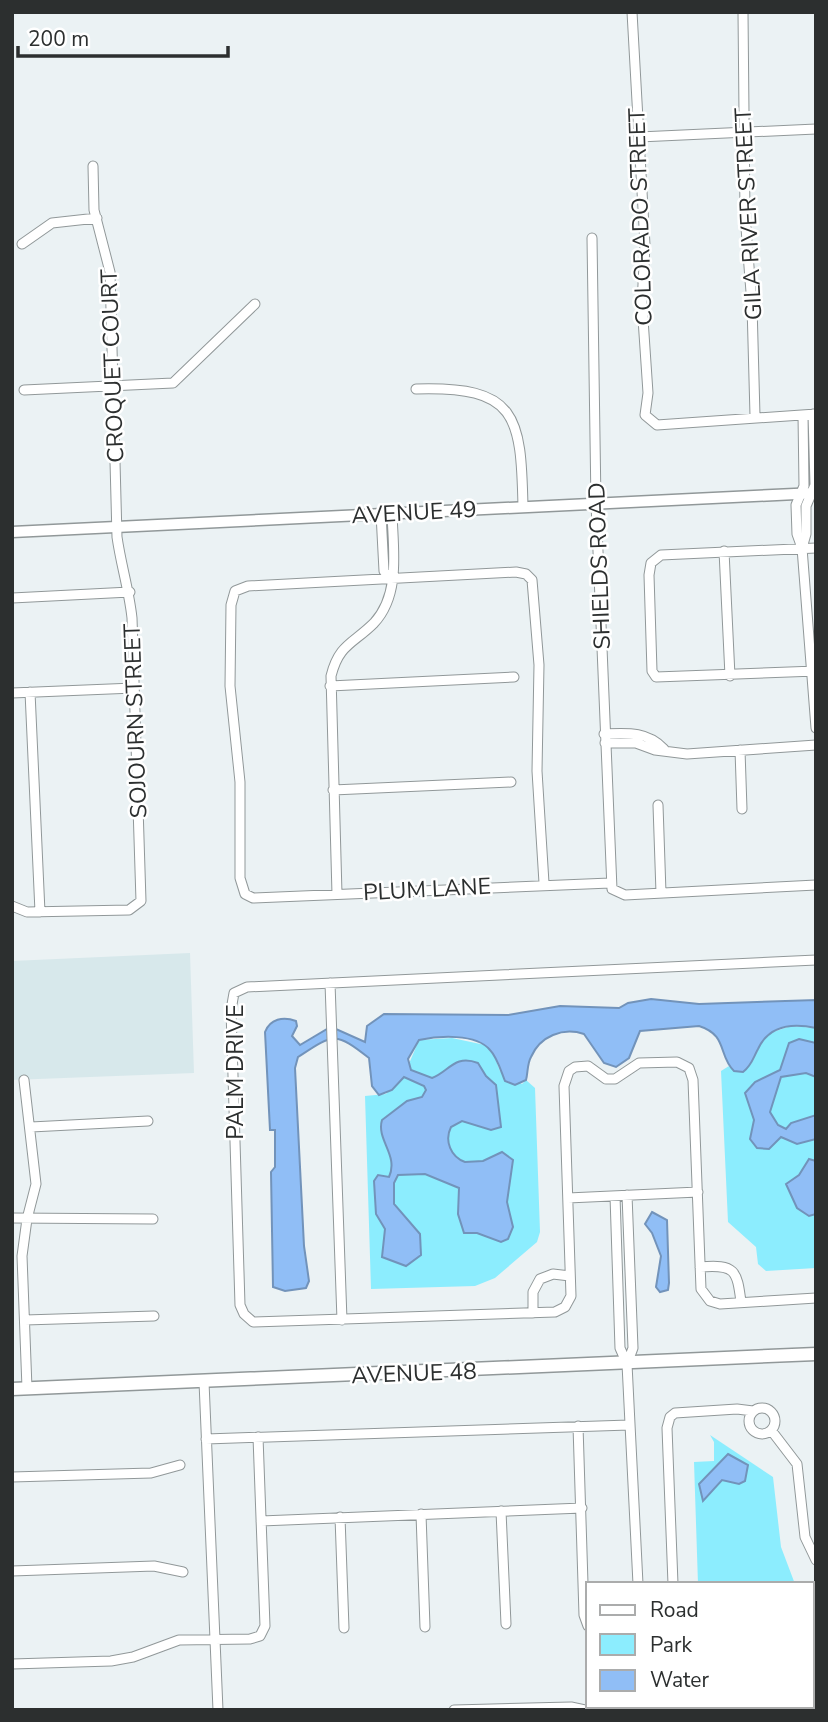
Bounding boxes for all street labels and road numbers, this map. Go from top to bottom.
street label: COLORADO STREET [621,107,660,326]
street label: GILA RIVER STREET [727,107,770,321]
street label: CROQUET COURT [94,268,131,463]
street label: SHIELDS ROAD [581,482,618,650]
street label: AVENUE 49 [351,494,477,531]
street label: SOJOURN STREET [117,623,154,819]
street label: PLUM LANE [362,871,492,908]
street label: PALM DRIVE [220,1004,251,1140]
street label: AVENUE 48 [351,1356,477,1391]

